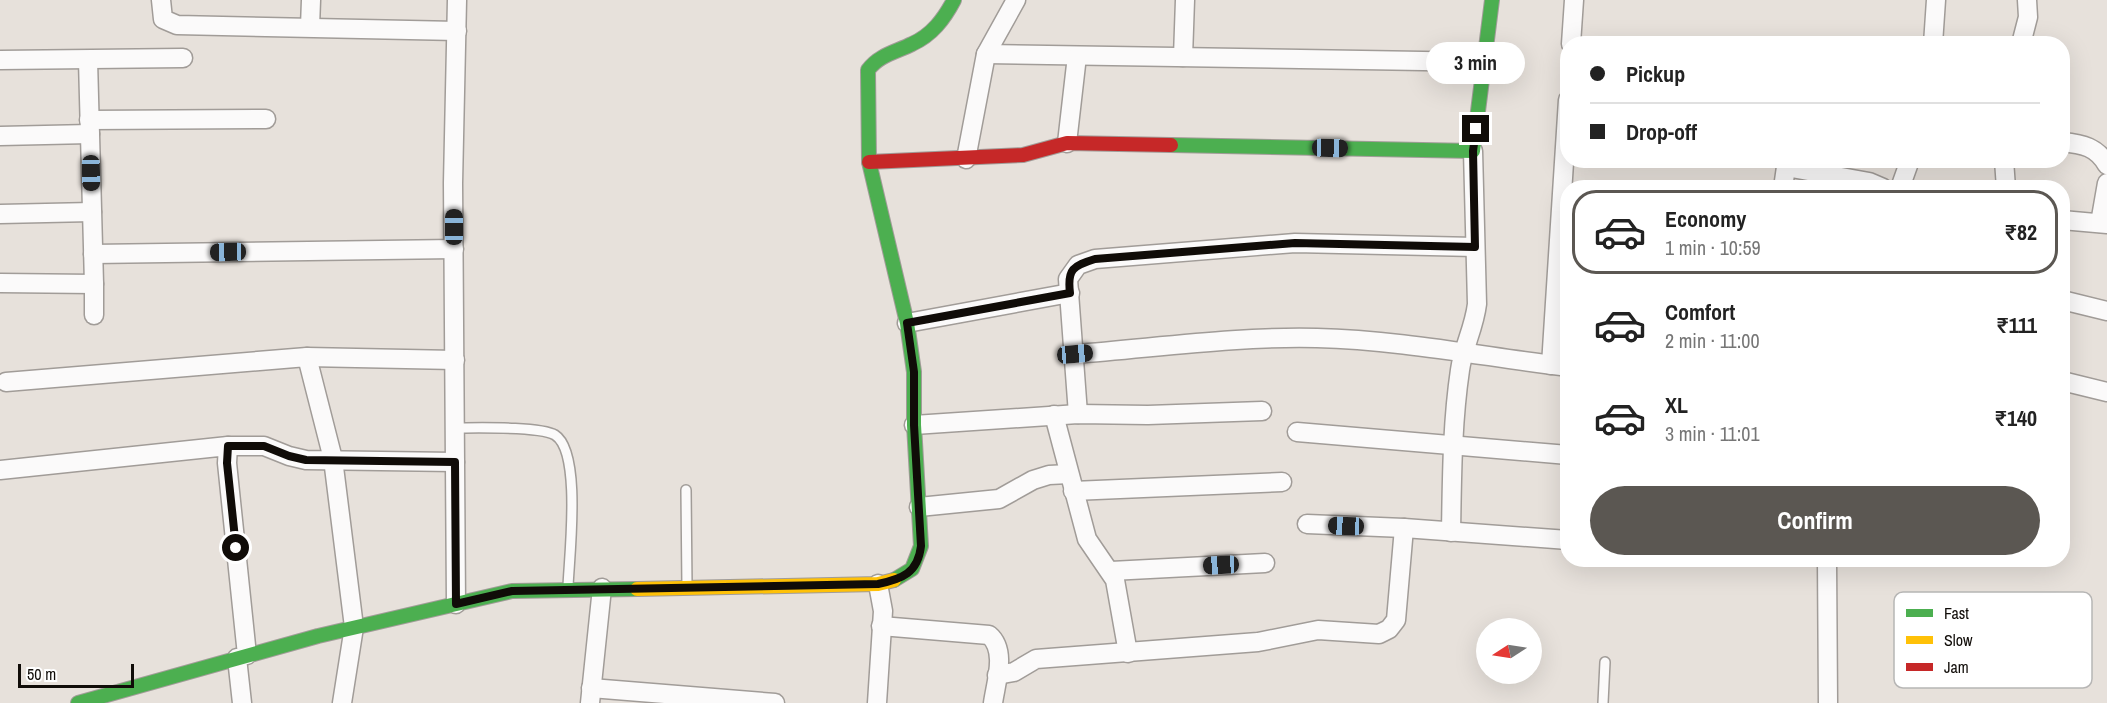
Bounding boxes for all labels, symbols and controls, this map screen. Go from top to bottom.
callout: 3 min [1426,42,1526,84]
text: 3 min [1454,49,1497,76]
text: Pickup [1626,59,1685,89]
route end [1462,115,1489,142]
text: Drop-off [1626,117,1697,147]
car [1312,139,1348,157]
car [82,155,100,191]
text: Economy [1665,204,1746,234]
icon: car [1593,205,1647,259]
car [445,209,463,245]
text: ₹82 [2004,217,2037,247]
text: 1 min · 10:59 [1665,234,1761,261]
car [210,243,246,261]
text: Comfort [1665,297,1735,327]
icon: car [1593,298,1647,352]
text: ₹111 [1996,310,2037,340]
text: 2 min · 11:00 [1665,327,1760,354]
car [1056,343,1094,365]
text: XL [1665,390,1688,420]
icon: car [1593,391,1647,445]
text: ₹140 [1994,403,2037,433]
text: 3 min · 11:01 [1665,420,1760,447]
button: Confirm [1590,486,2040,555]
car [1328,516,1364,536]
route start [222,534,249,561]
car [1203,555,1239,575]
legend [1894,592,2092,688]
text: Fast [1944,602,1969,624]
north arrow [1476,618,1542,684]
map controls [1476,618,1542,684]
text: Slow [1944,629,1973,651]
text: Jam [1944,656,1969,678]
scale bar [18,661,134,688]
text: 50 m [27,663,56,685]

